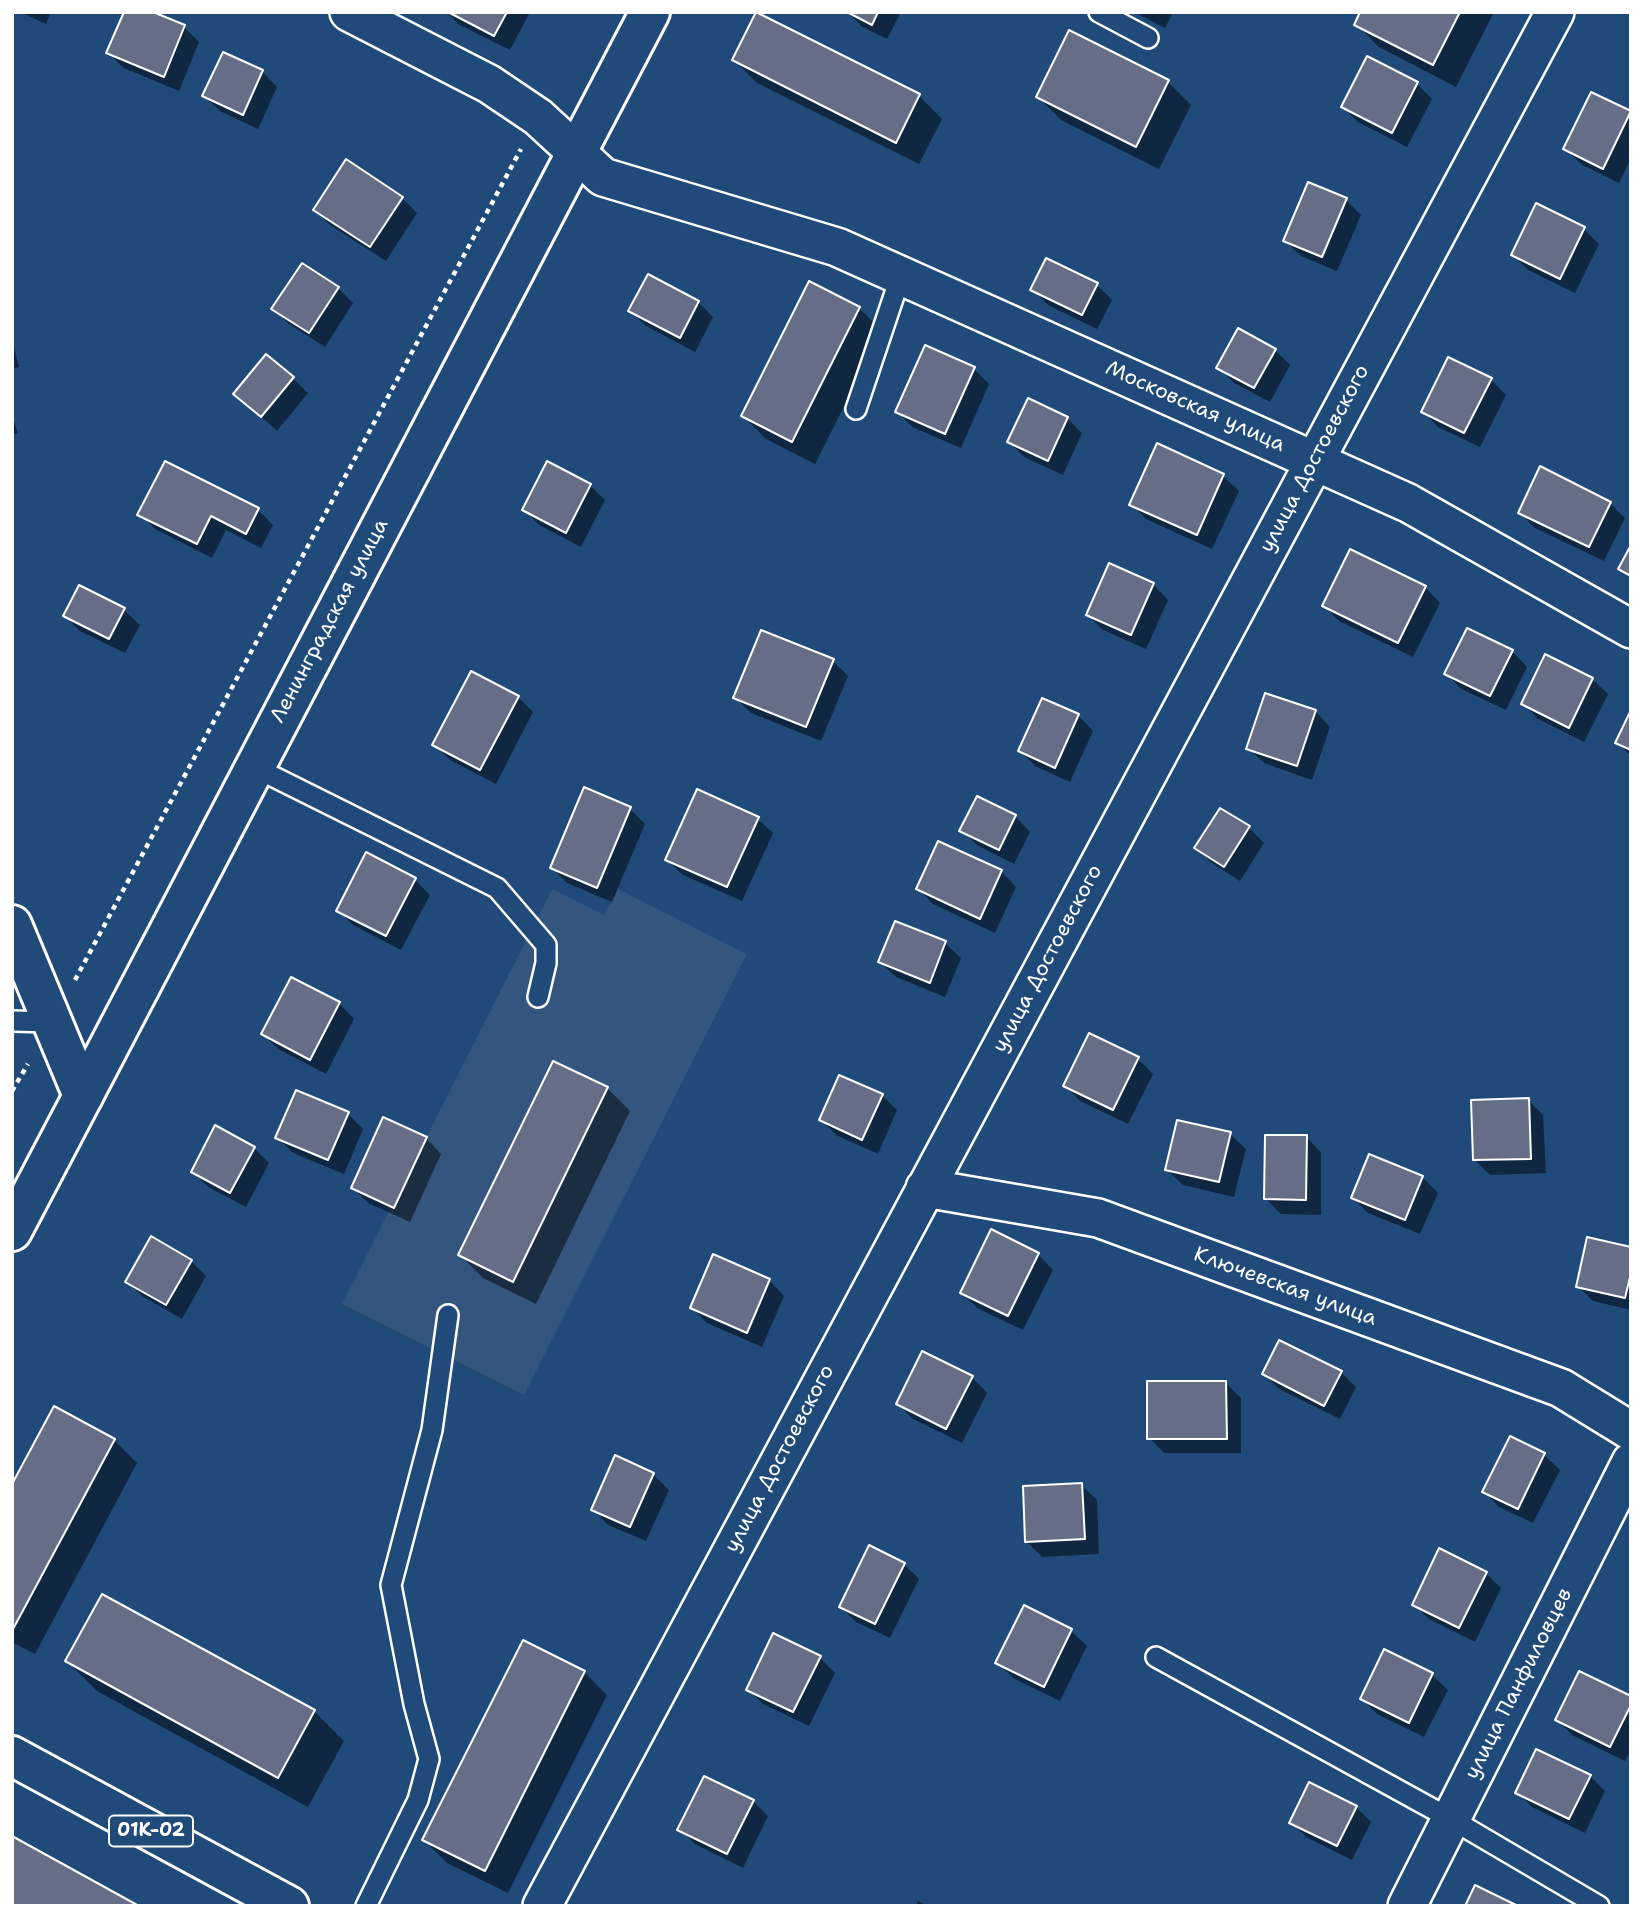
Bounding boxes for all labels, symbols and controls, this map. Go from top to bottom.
street label: Московская улица [1101,356,1289,458]
street label: улица Достоевского [1255,361,1375,557]
street label: Ленинградская улица [265,515,395,727]
street label: улица Достоевского [988,861,1108,1057]
street label: Ключевская улица [1190,1242,1380,1332]
street label: улица Достоевского [720,1361,840,1557]
street label: улица Панфиловцев [1460,1584,1578,1784]
road number: 01К-02 [109,1815,193,1846]

